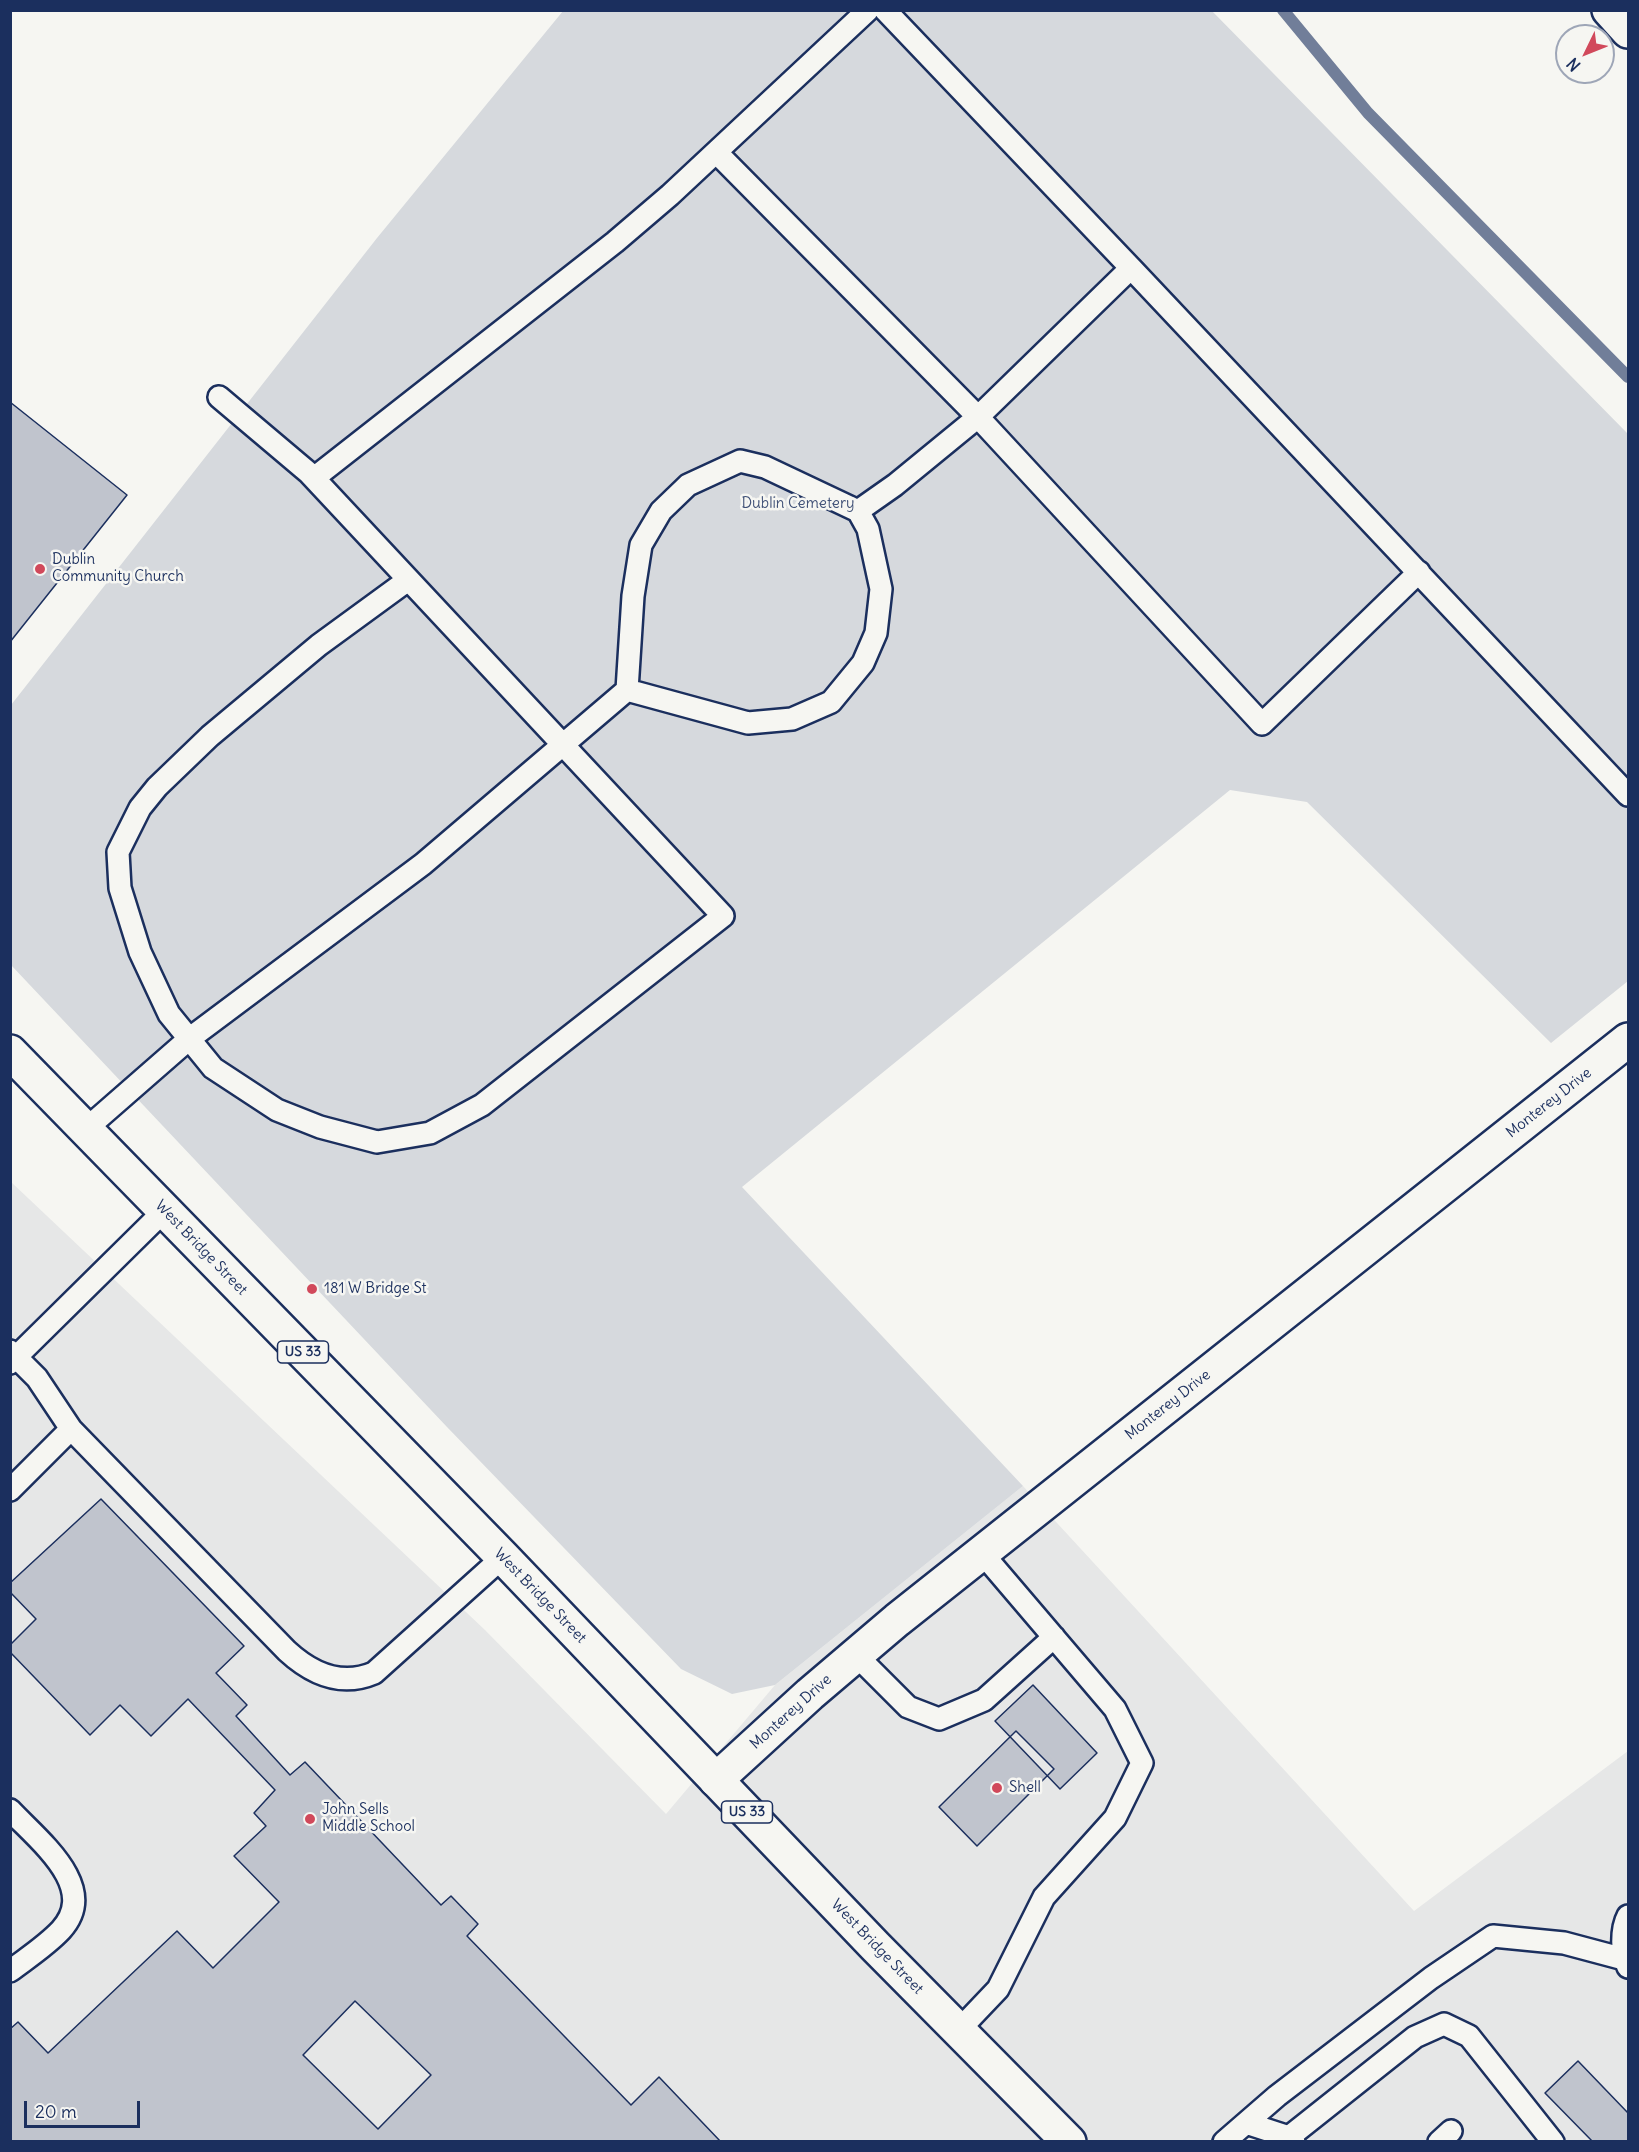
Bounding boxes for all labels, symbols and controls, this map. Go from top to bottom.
north arrow [1555,24,1615,84]
text: N [1562,54,1584,76]
park label: Dublin Cemetery [741,495,855,513]
place label: Dublin Community Church [52,551,184,586]
marker: Dublin Community Church [33,562,47,576]
street label: Monterey Drive [1503,1064,1595,1142]
street label: West Bridge Street [151,1197,251,1299]
place label: 181 W Bridge St [324,1280,427,1298]
marker: 181 W Bridge St [305,1282,319,1296]
road number: US 33 [278,1341,328,1363]
street label: Monterey Drive [1122,1366,1214,1444]
street label: West Bridge Street [490,1545,590,1647]
street label: Monterey Drive [747,1671,835,1753]
place label: Shell [1009,1779,1041,1797]
marker: Shell [990,1781,1004,1795]
place label: John Sells Middle School [322,1801,415,1836]
road number: US 33 [722,1801,772,1823]
marker: John Sells Middle School [303,1812,317,1826]
street label: West Bridge Street [827,1896,927,1998]
scale bar [27,2089,142,2127]
text: 20 m [35,2100,77,2123]

